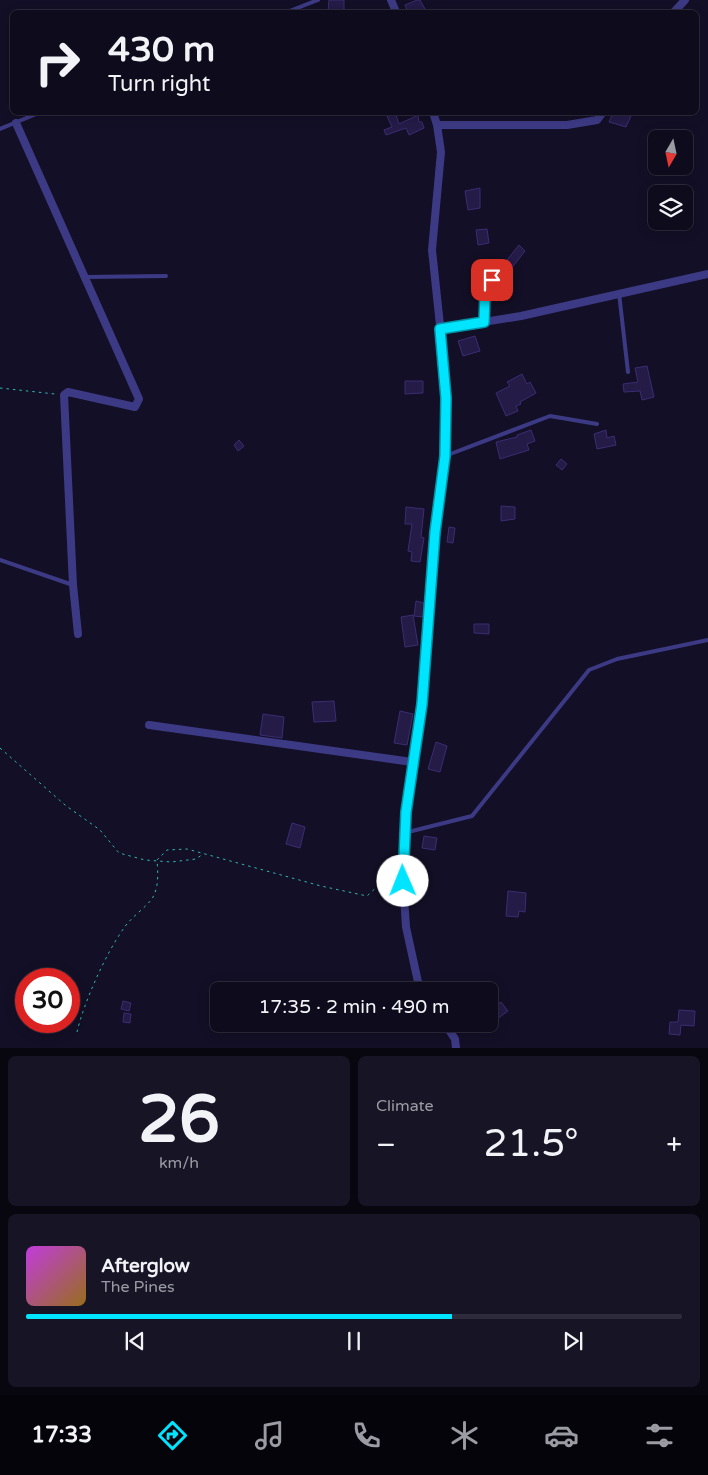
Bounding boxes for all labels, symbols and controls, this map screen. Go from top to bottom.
text: 430 m [108,29,215,71]
icon: right [25,30,90,95]
text: Turn right [108,71,210,97]
north arrow [648,130,692,175]
map controls [648,130,693,230]
button: layers [648,185,693,230]
pin [471,259,513,301]
icon: arrive [478,266,506,294]
position arrow [376,854,428,906]
speed limit sign: 30 [15,968,80,1033]
text: 17:35 · 2 min · 490 m [258,996,450,1018]
text: 26 [138,1081,220,1160]
text: Climate [376,1096,434,1116]
text: 21.5° [484,1121,579,1167]
text: − [376,1128,396,1162]
text: + [666,1128,682,1162]
text: km/h [159,1153,199,1173]
text: Afterglow [101,1255,190,1277]
text: The Pines [101,1277,175,1297]
icon: previous [121,1327,149,1355]
icon: pause [340,1327,368,1355]
icon: next [559,1327,587,1355]
icon: directions [155,1418,190,1453]
icon: music [252,1418,287,1453]
icon: phone [349,1418,384,1453]
icon: climate [447,1418,482,1453]
icon: car [544,1418,579,1453]
icon: filters [642,1418,677,1453]
text: 17:33 [31,1422,92,1448]

